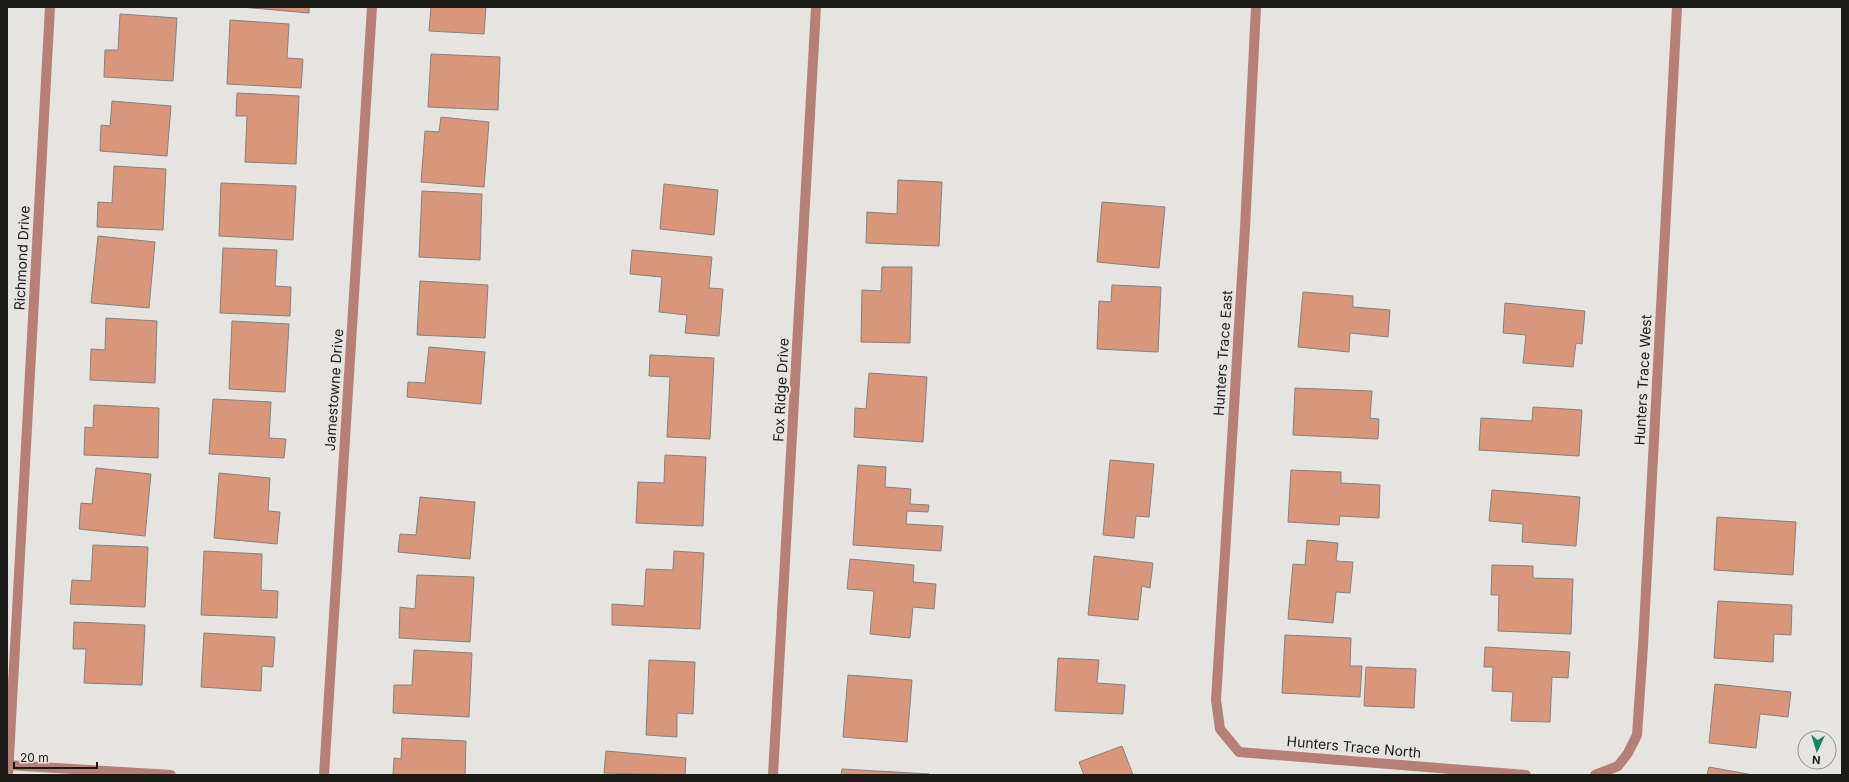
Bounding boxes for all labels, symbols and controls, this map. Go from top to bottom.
street label: Richmond Drive [10,205,33,311]
street label: Hunters Trace East [1210,289,1235,416]
street label: Hunters Trace West [1631,314,1654,446]
street label: Jamestowne Drive [321,328,346,452]
street label: Fox Ridge Drive [769,338,792,442]
north arrow [1797,730,1837,770]
street label: Hunters Trace North [1286,732,1422,761]
scale bar [14,744,97,770]
text: 20 m [20,750,49,765]
text: N [1812,753,1821,767]

